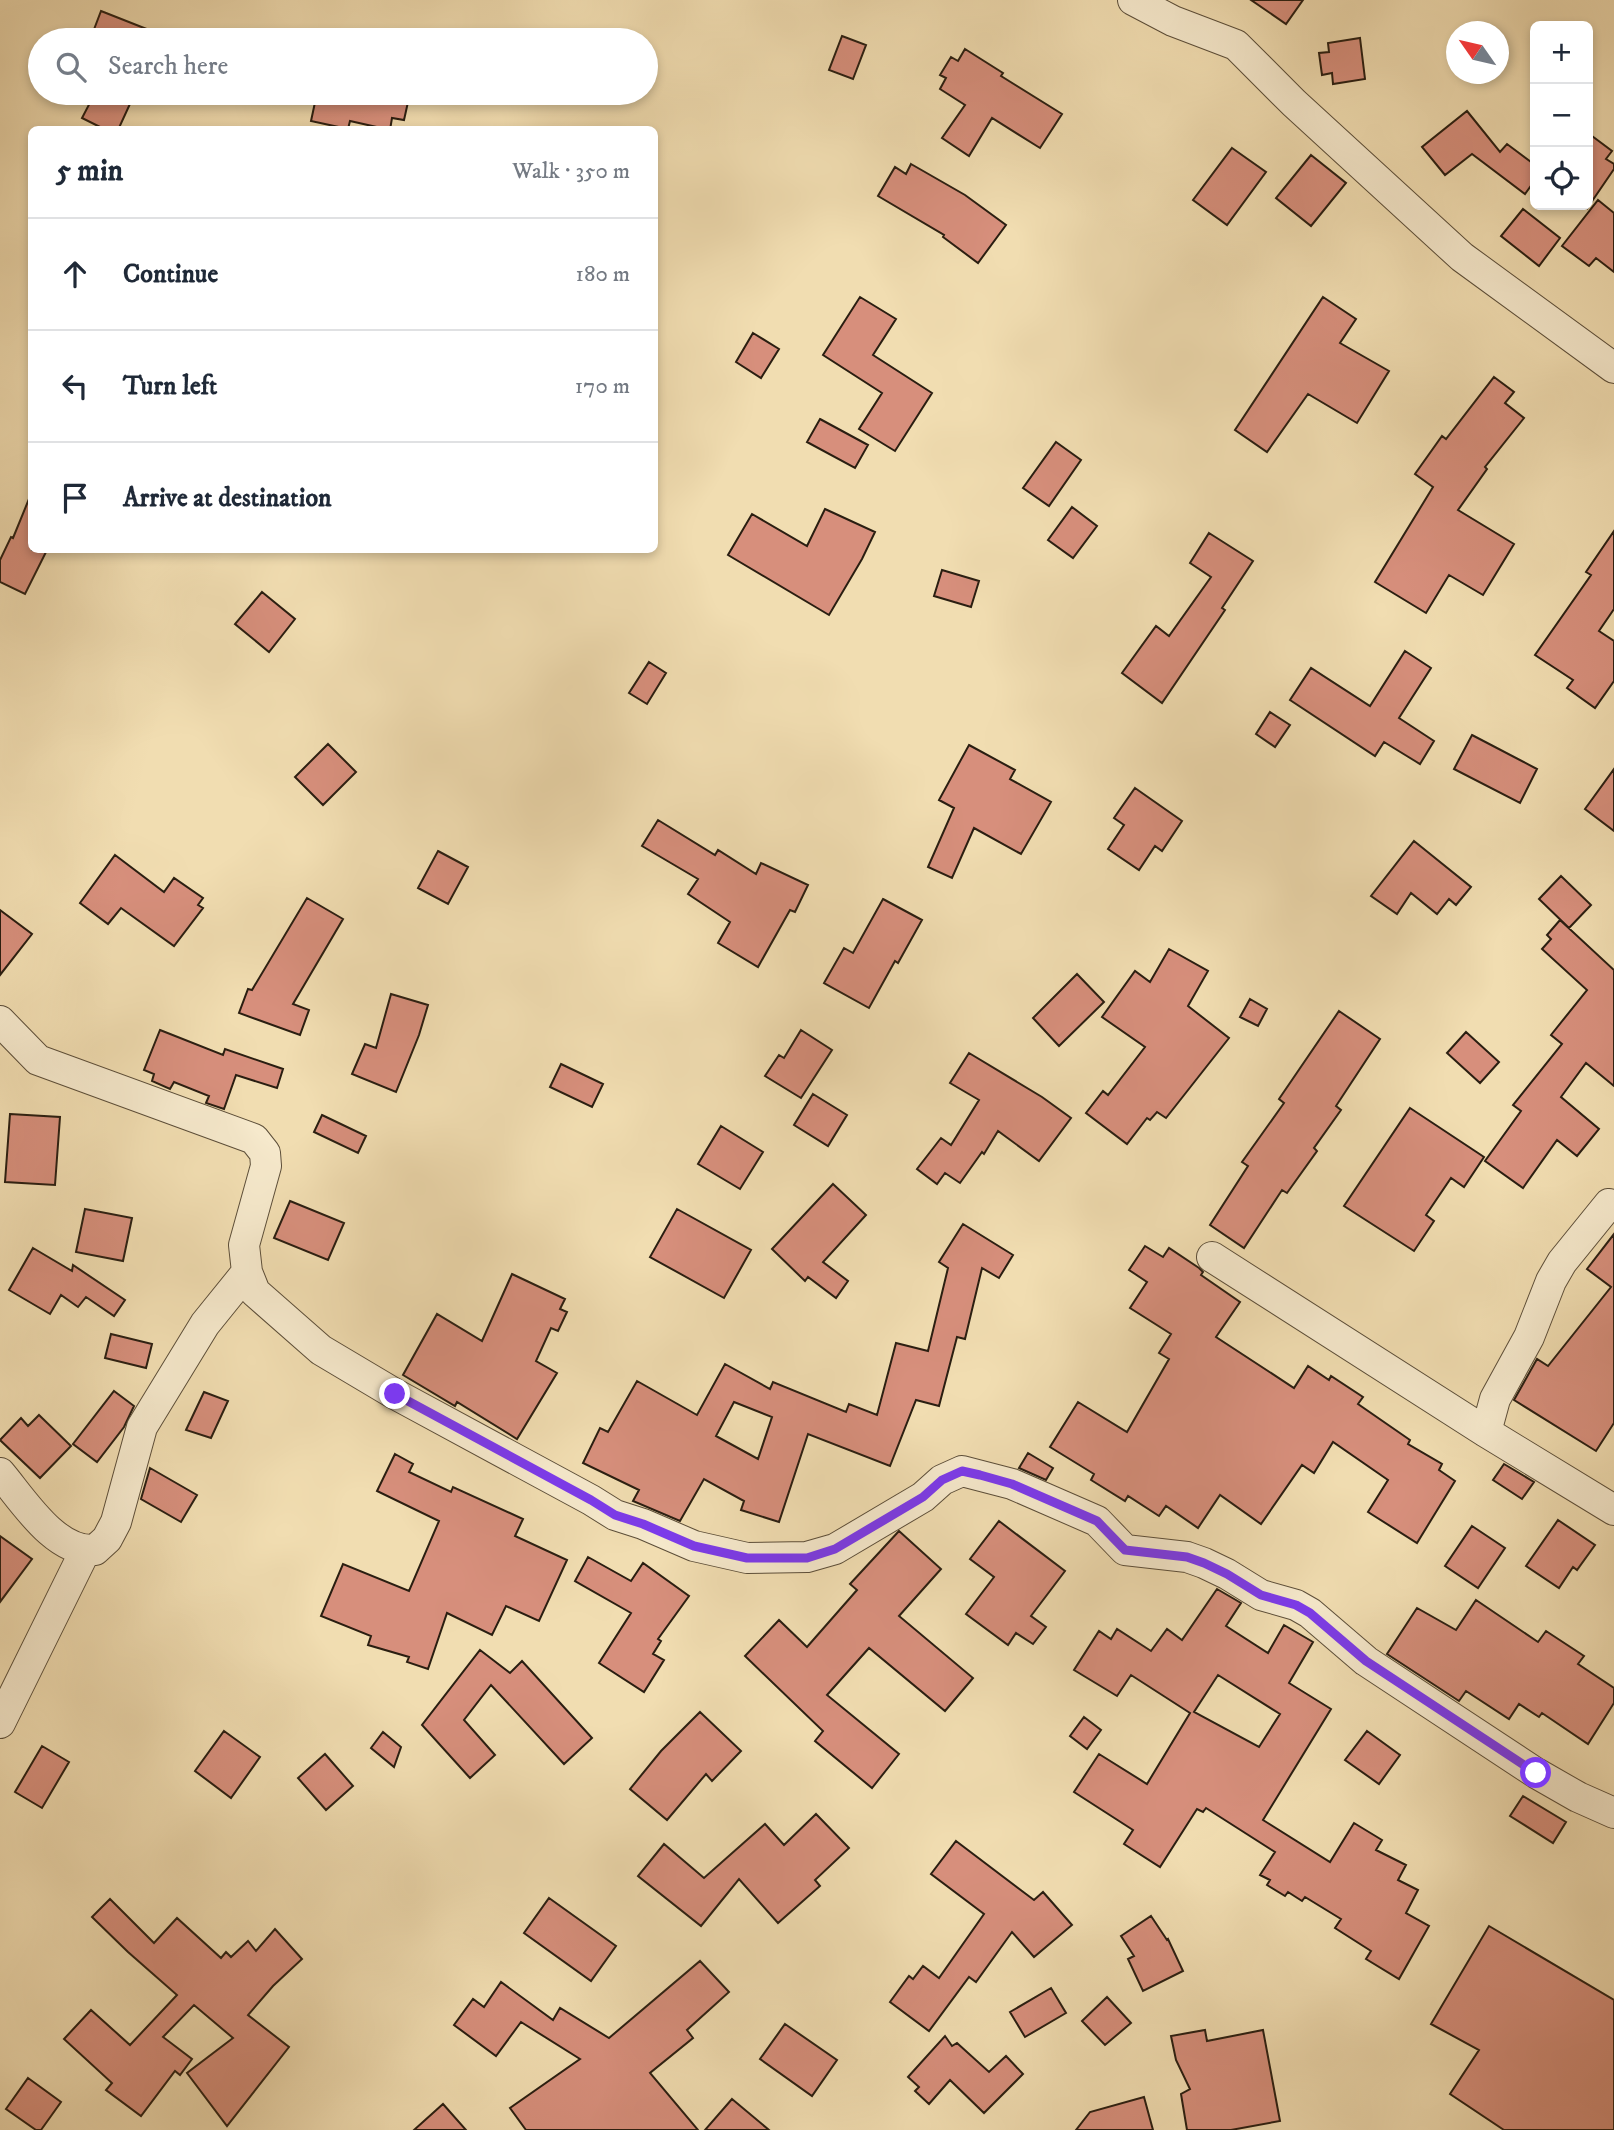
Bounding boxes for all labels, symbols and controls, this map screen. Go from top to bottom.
north arrow [1446,21,1509,84]
map controls [1530,21,1593,210]
button: + [1530,21,1593,84]
search box [28,28,658,105]
icon: search [52,48,90,86]
text: Search here [108,50,228,83]
button: − [1530,84,1593,147]
button: locate [1530,147,1593,210]
text: 5 min [56,153,123,190]
text: Walk · 350 m [512,157,630,186]
icon: ahead [56,255,94,293]
text: Continue [123,258,218,291]
text: 180 m [575,260,630,289]
icon: left [56,367,94,405]
text: Turn left [123,370,217,403]
text: 170 m [575,372,630,401]
icon: arrive [56,479,94,517]
text: Arrive at destination [123,482,332,515]
route end [379,1378,410,1409]
route start [1520,1757,1551,1788]

